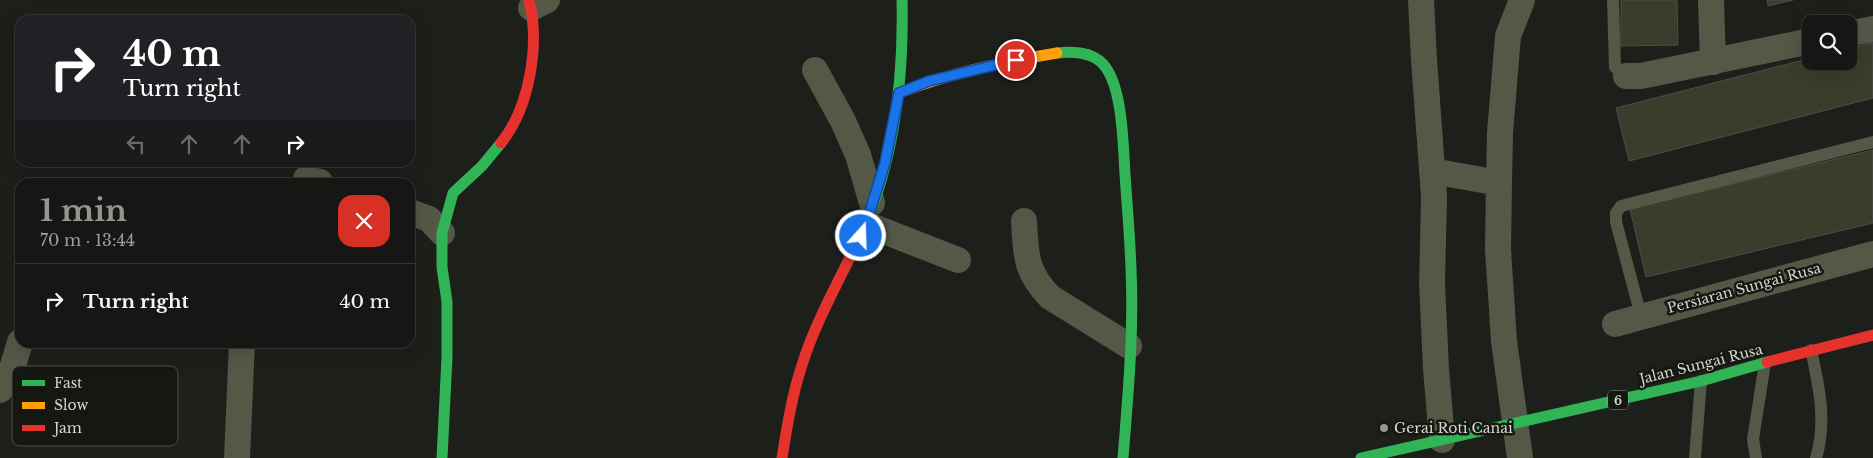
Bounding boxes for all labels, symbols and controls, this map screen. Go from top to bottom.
map controls [1802,15,1857,70]
button: search [1802,15,1857,70]
text: 40 m [123,32,221,75]
icon: right [40,35,105,100]
pin [995,39,1037,81]
icon: arrive [1002,46,1030,74]
text: Turn right [123,75,241,102]
icon: left [122,130,150,158]
icon: ahead [175,130,203,158]
icon: ahead [228,130,256,158]
icon: right [281,130,309,158]
text: 1 min [40,192,127,229]
button: close [338,195,390,247]
position arrow [834,209,886,261]
text: 70 m · 13:44 [40,230,135,250]
street label: Persiaran Sungai Rusa [1665,259,1823,317]
icon: right [40,287,68,315]
text: Turn right [83,290,189,313]
text: 40 m [339,290,390,313]
street label: Jalan Sungai Rusa [1636,340,1765,388]
legend [12,366,178,446]
text: Fast [54,374,83,392]
road number: 6 [1608,390,1628,410]
text: Slow [54,396,88,414]
text: Jam [52,419,82,437]
place label: Gerai Roti Canai [1394,419,1513,437]
marker: Gerai Roti Canai [1378,422,1390,434]

